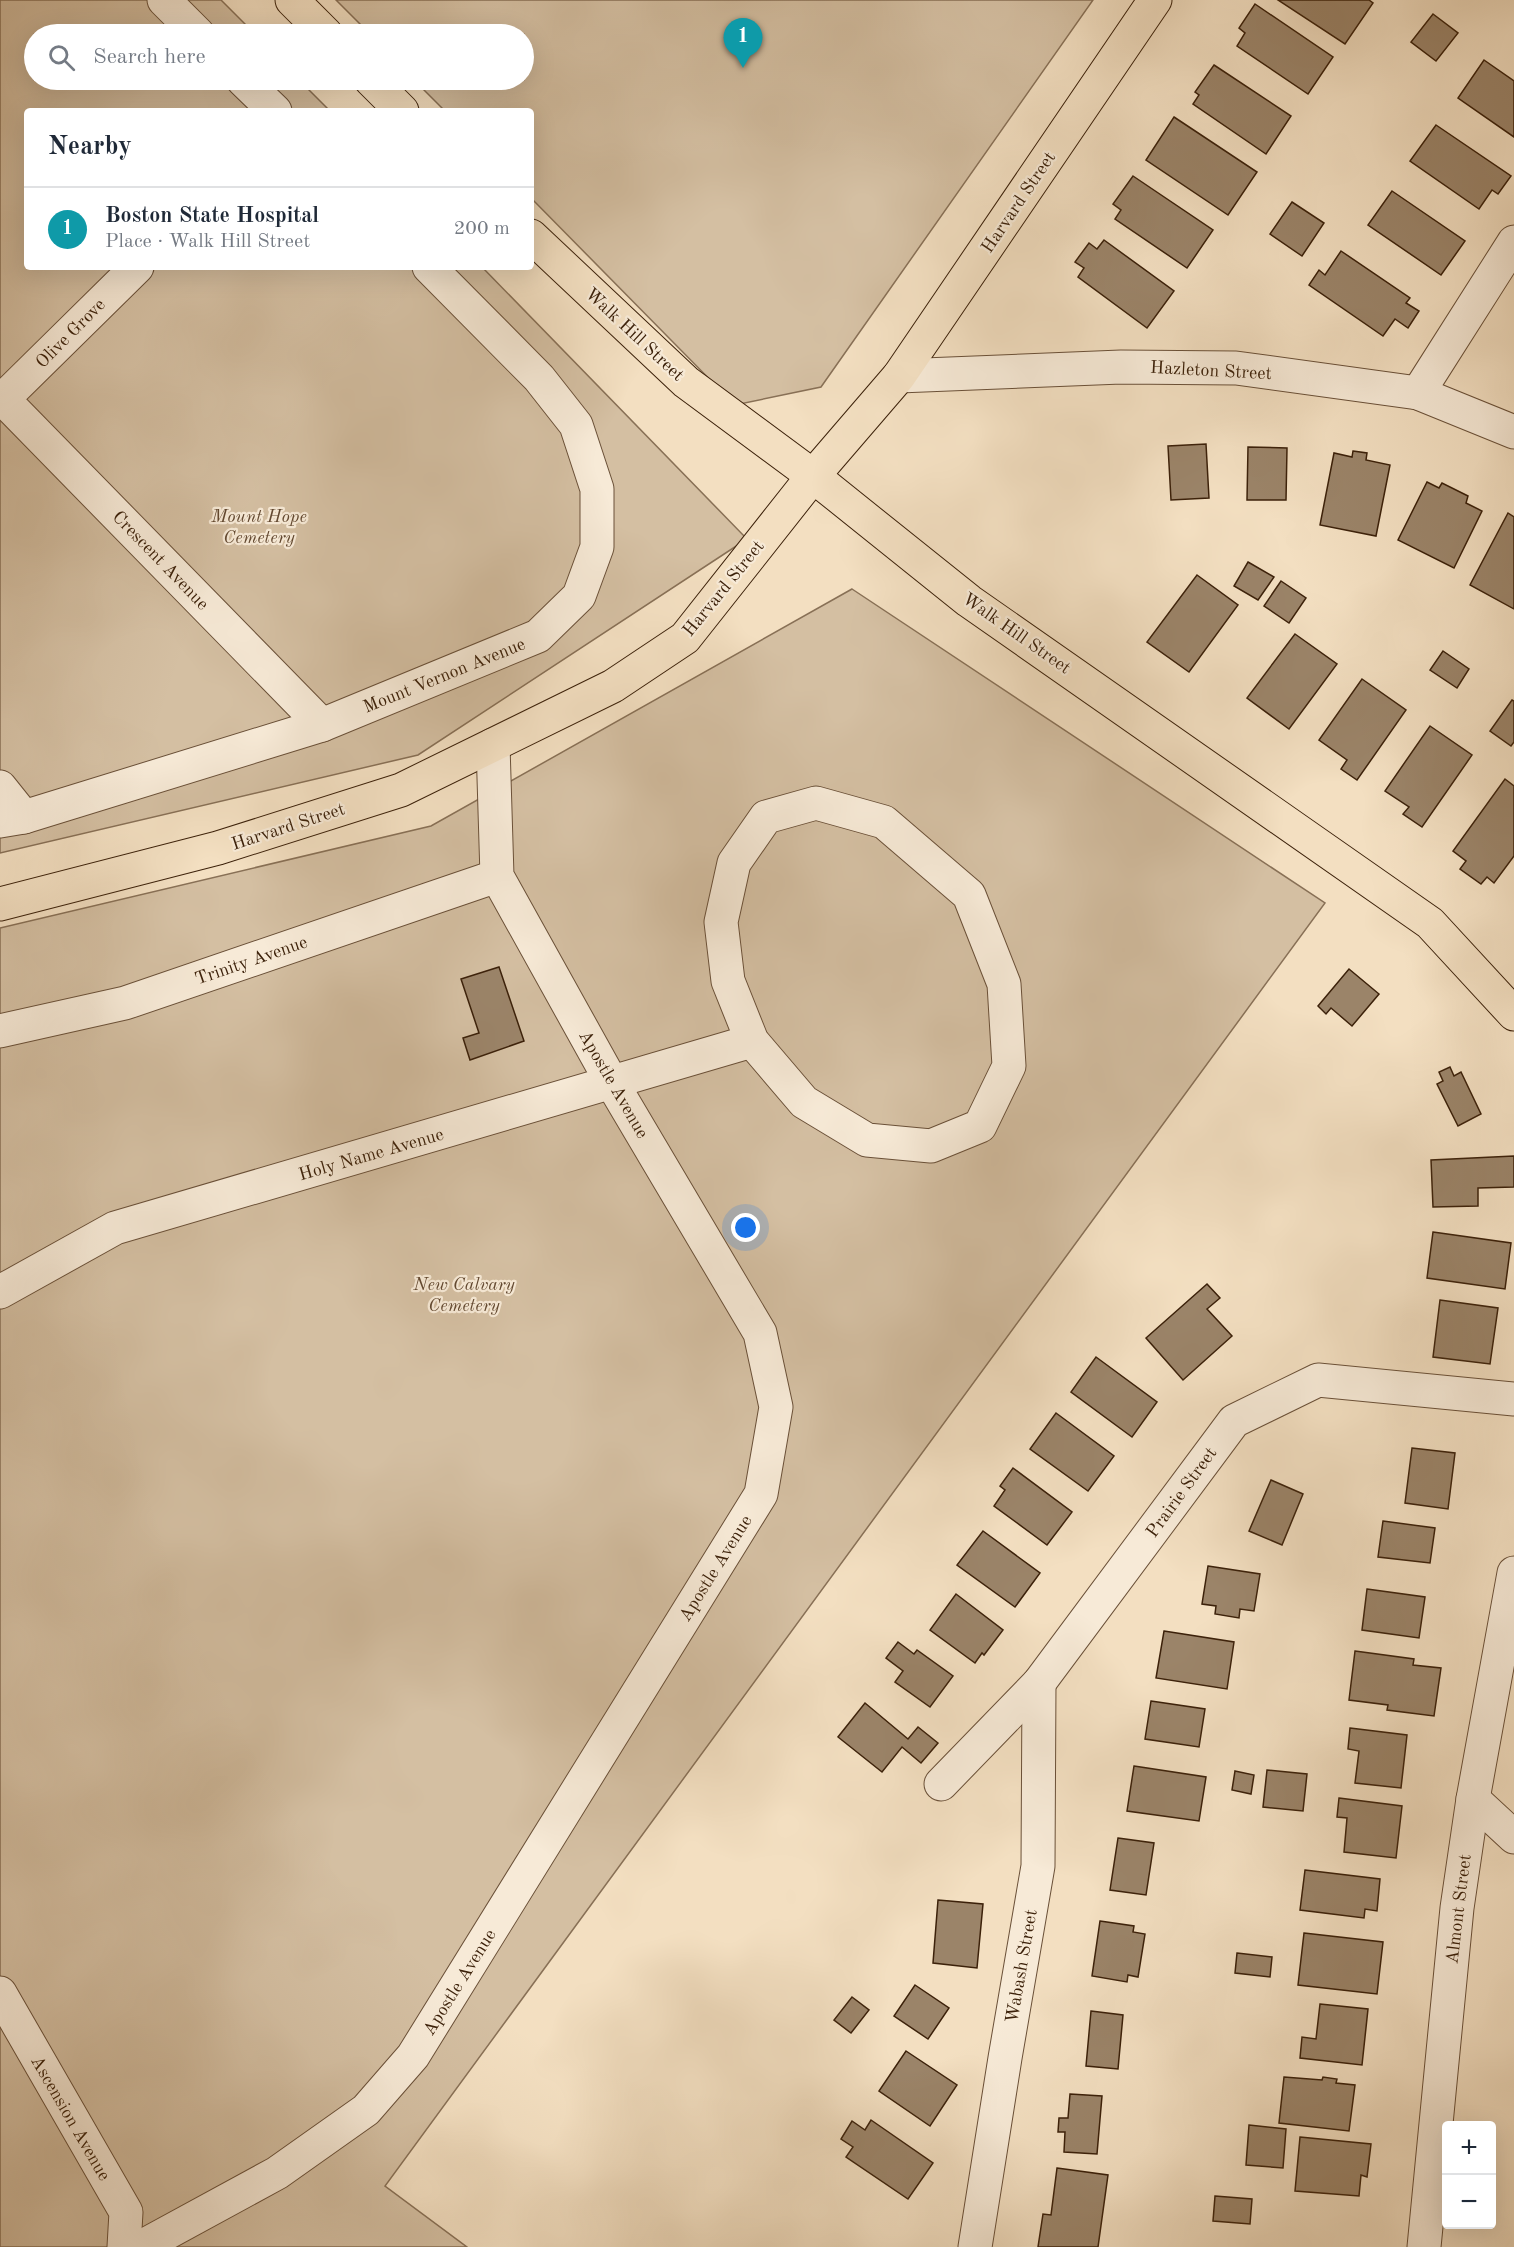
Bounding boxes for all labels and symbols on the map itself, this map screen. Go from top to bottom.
pin: 1 [724,19,762,68]
street label: Harvard Street [978,149,1059,256]
street label: Walk Hill Street [582,285,687,385]
street label: Olive Grove [33,296,109,372]
street label: Hazleton Street [1150,359,1272,383]
street label: Crescent Avenue [109,508,212,614]
park label: Mount Hope Cemetery [210,508,307,547]
street label: Harvard Street [680,537,768,640]
street label: Walk Hill Street [959,590,1074,678]
street label: Mount Vernon Avenue [361,635,528,717]
street label: Harvard Street [229,800,347,854]
street label: Trinity Avenue [193,933,310,989]
street label: Apostle Avenue [575,1027,651,1142]
street label: Holy Name Avenue [297,1126,446,1184]
your location [731,1213,760,1242]
park label: New Calvary Cemetery [412,1276,516,1315]
street label: Prairie Street [1143,1444,1220,1541]
street label: Apostle Avenue [676,1512,756,1625]
street label: Almont Street [1443,1853,1475,1965]
street label: Wabash Street [1003,1908,1041,2024]
street label: Apostle Avenue [420,1926,500,2039]
street label: Ascension Avenue [27,2053,113,2184]

